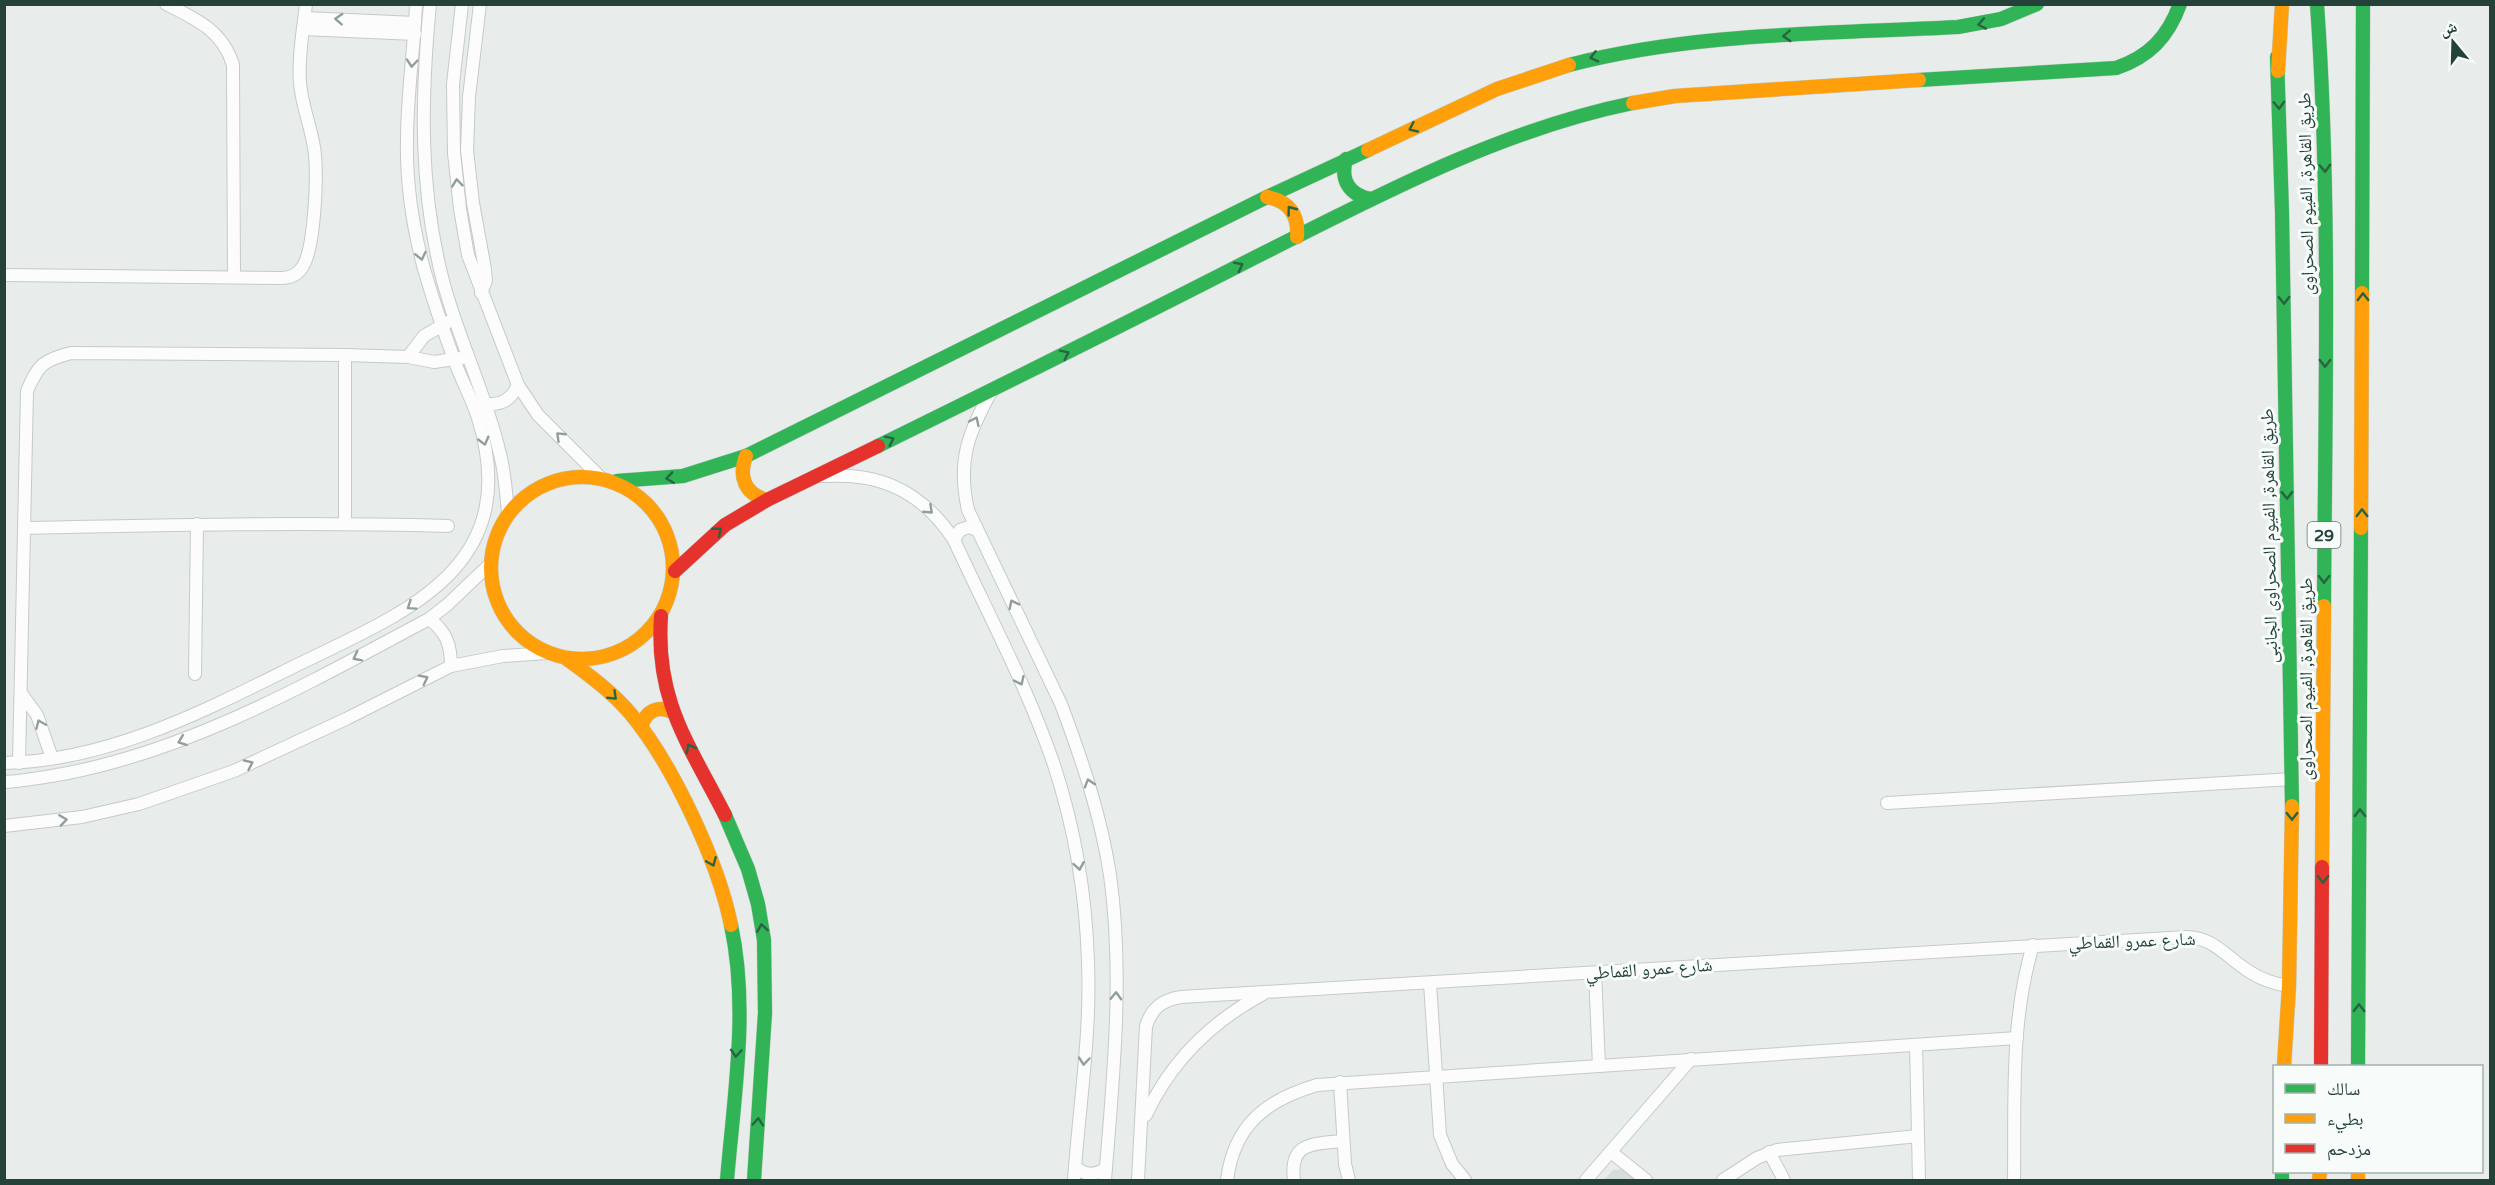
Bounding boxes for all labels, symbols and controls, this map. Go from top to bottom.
north arrow [2423,12,2483,72]
one-way arrow [334,13,343,26]
one-way arrow [1977,17,1987,30]
text: ش [2437,17,2460,41]
one-way arrow [1783,30,1792,43]
one-way arrow [1589,50,1599,63]
one-way arrow [406,58,419,67]
street label: طريق القاهرة, الفيوم الصحراوى [2293,92,2320,296]
one-way arrow [2273,100,2286,109]
one-way arrow [1408,121,1419,133]
one-way arrow [2319,163,2331,172]
one-way arrow [451,178,464,187]
one-way arrow [1287,206,1298,217]
one-way arrow [414,251,427,261]
one-way arrow [1233,262,1244,274]
one-way arrow [2357,293,2369,302]
one-way arrow [2277,295,2290,304]
one-way arrow [1058,350,1069,361]
one-way arrow [2319,358,2331,367]
street label: طريق القاهرة, الفيوم الصحراوى الجانبى [2256,408,2283,664]
one-way arrow [967,417,979,428]
one-way arrow [556,433,567,444]
one-way arrow [476,436,489,446]
one-way arrow [883,436,894,447]
one-way arrow [665,471,675,483]
one-way arrow [2281,490,2293,499]
one-way arrow [922,503,933,514]
one-way arrow [2355,509,2368,518]
road number: 29 [2308,522,2340,548]
one-way arrow [711,527,722,538]
one-way arrow [2318,574,2330,583]
street label: طريق القاهرة, الفيوم الصحراوى [2295,578,2318,780]
one-way arrow [407,599,418,610]
one-way arrow [1008,599,1020,610]
one-way arrow [353,650,364,661]
one-way arrow [418,675,429,686]
one-way arrow [1012,675,1024,686]
one-way arrow [605,688,616,699]
one-way arrow [35,719,47,730]
one-way arrow [177,734,188,746]
one-way arrow [686,744,697,754]
one-way arrow [242,759,253,771]
one-way arrow [1083,778,1096,789]
one-way arrow [2354,809,2366,818]
one-way arrow [2286,811,2298,820]
one-way arrow [58,814,67,826]
one-way arrow [705,856,717,867]
one-way arrow [1072,862,1084,871]
one-way arrow [2317,874,2329,883]
one-way arrow [757,923,769,932]
street label: شارع عمرو القماطي [2068,928,2196,958]
street label: شارع عمرو القماطي [1585,954,1713,988]
one-way arrow [1109,992,1122,1001]
one-way arrow [2353,1004,2365,1013]
one-way arrow [730,1049,743,1058]
one-way arrow [1078,1056,1091,1065]
legend [2273,1065,2483,1173]
text: سالك [2327,1078,2360,1100]
text: بطيء [2327,1108,2364,1134]
one-way arrow [751,1118,764,1127]
text: مزدحم [2327,1138,2371,1161]

